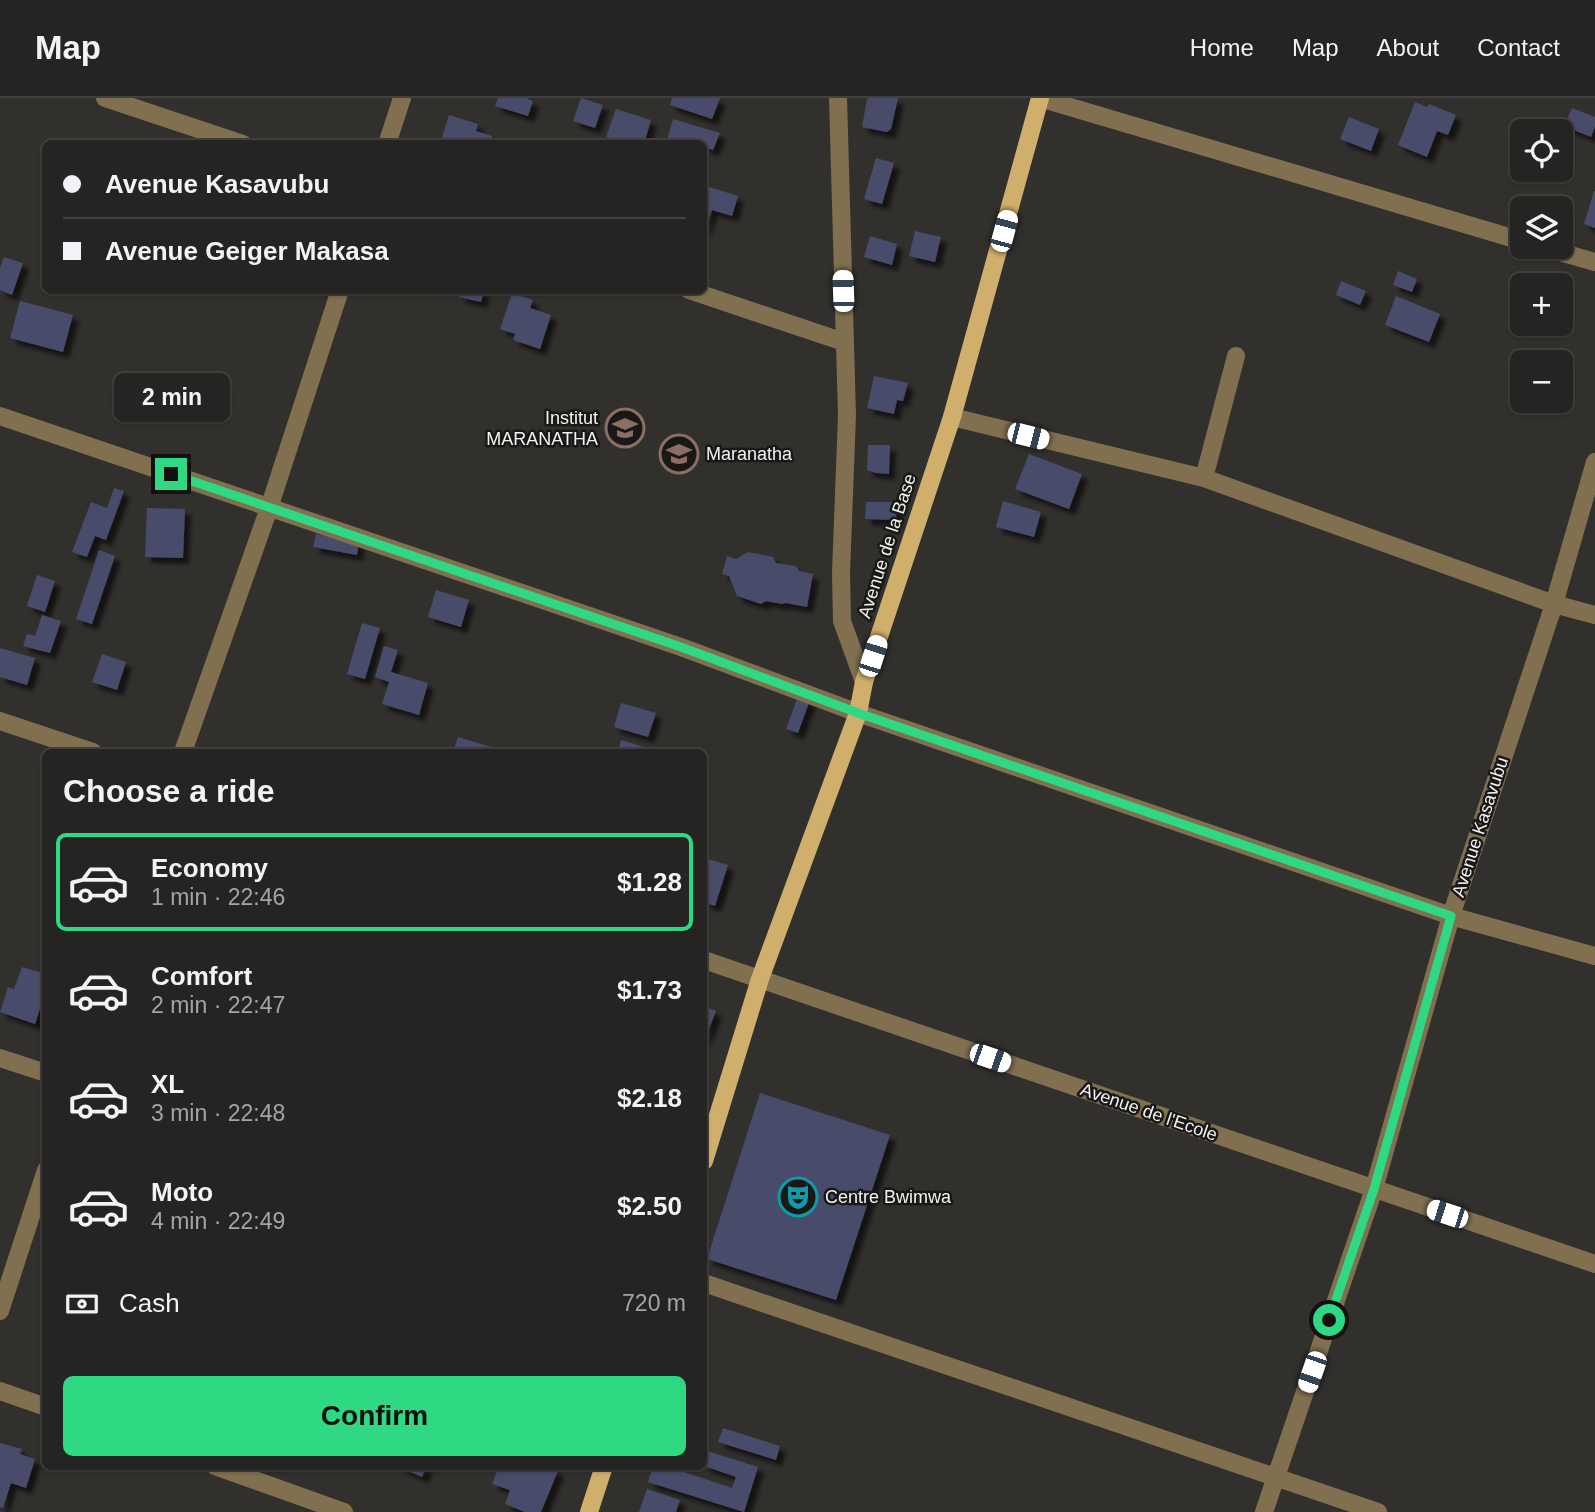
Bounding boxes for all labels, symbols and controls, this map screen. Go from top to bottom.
text: Map [35,29,101,66]
text: Home [1190,34,1254,61]
text: Map [1292,34,1339,61]
text: About [1377,34,1439,61]
text: Contact [1477,34,1560,61]
map controls [1510,119,1573,413]
button: locate [1510,119,1573,182]
text: Avenue Kasavubu [105,169,329,199]
button: layers [1510,196,1573,259]
car [989,208,1020,254]
text: Avenue Geiger Makasa [105,236,389,266]
car [832,270,855,312]
button: + [1510,273,1573,336]
button: − [1510,350,1573,413]
callout: 2 min [113,372,229,422]
text: 2 min [142,384,202,410]
school or university icon: Institut MARANATHA [604,407,646,449]
place label: Institut MARANATHA [486,408,598,449]
car [1006,421,1051,451]
school or university icon: Maranatha [658,433,700,475]
place label: Maranatha [706,444,793,464]
route end [155,458,187,490]
street label: Avenue de la Base [854,471,920,621]
car [857,633,890,679]
street label: Avenue Kasavubu [1448,755,1512,899]
text: Choose a ride [63,773,275,809]
icon: car [67,851,130,914]
text: Economy [151,853,268,883]
text: $1.28 [617,867,682,897]
text: 1 min · 22:46 [151,884,285,910]
icon: car [67,959,130,1022]
text: Comfort [151,961,252,991]
text: $1.73 [617,975,682,1005]
text: 2 min · 22:47 [151,992,285,1018]
car [967,1041,1014,1075]
icon: car [67,1067,130,1130]
text: XL [151,1069,184,1099]
street label: Avenue de l'Ecole [1078,1079,1220,1145]
text: $2.18 [617,1083,682,1113]
text: 3 min · 22:48 [151,1100,285,1126]
icon: car [67,1175,130,1238]
theatre icon: Centre Bwimwa [777,1176,819,1218]
text: Moto [151,1177,213,1207]
place label: Centre Bwimwa [825,1187,952,1207]
text: $2.50 [617,1191,682,1221]
car [1424,1198,1471,1230]
text: 4 min · 22:49 [151,1208,285,1234]
icon: cash [63,1285,101,1323]
text: Cash [119,1288,180,1318]
text: 720 m [622,1290,686,1316]
route start [1313,1304,1345,1336]
car [1296,1349,1329,1395]
button: Confirm [63,1376,686,1456]

